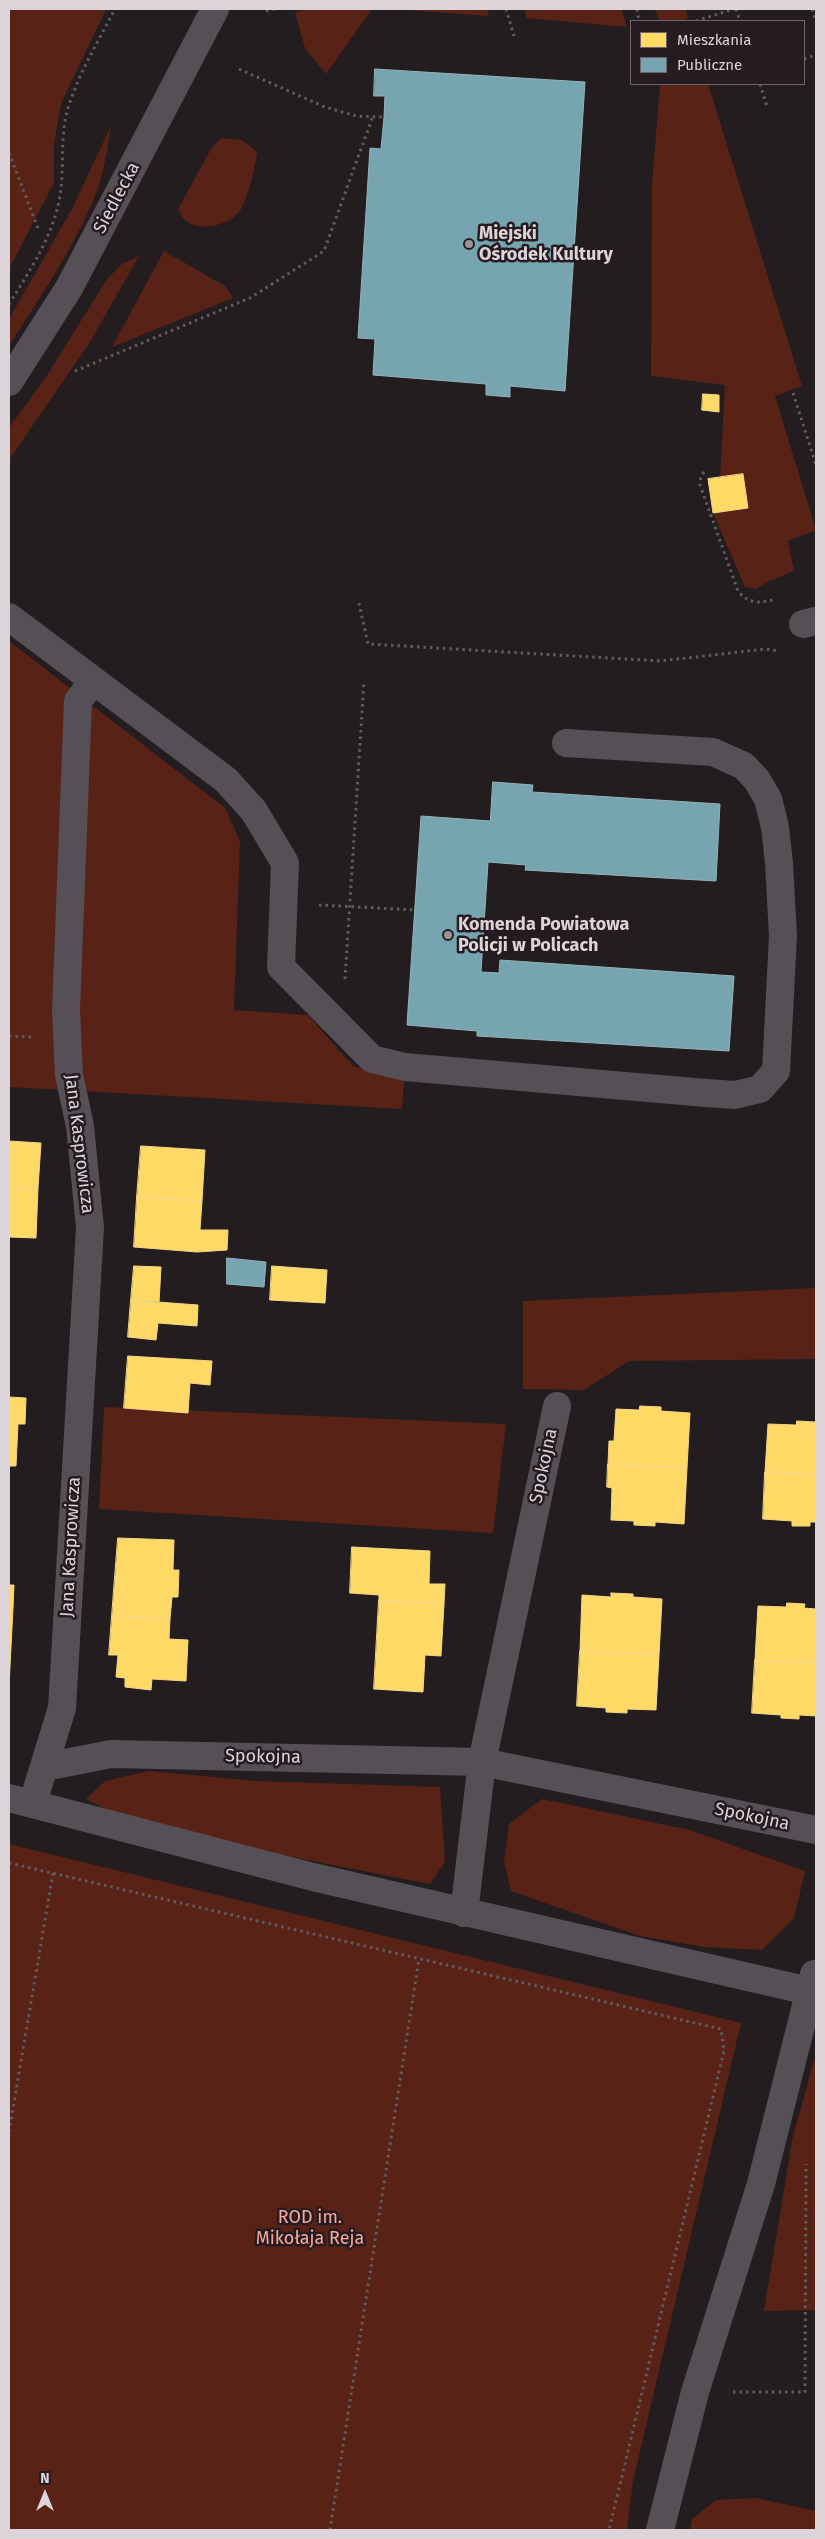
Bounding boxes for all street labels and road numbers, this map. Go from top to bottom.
street label: Siedlecka [89,159,145,237]
street label: Jana Kasprowicza [60,1073,98,1215]
street label: Spokojna [526,1427,562,1505]
street label: Jana Kasprowicza [57,1476,85,1618]
street label: Spokojna [225,1746,301,1768]
street label: Spokojna [713,1799,791,1835]

